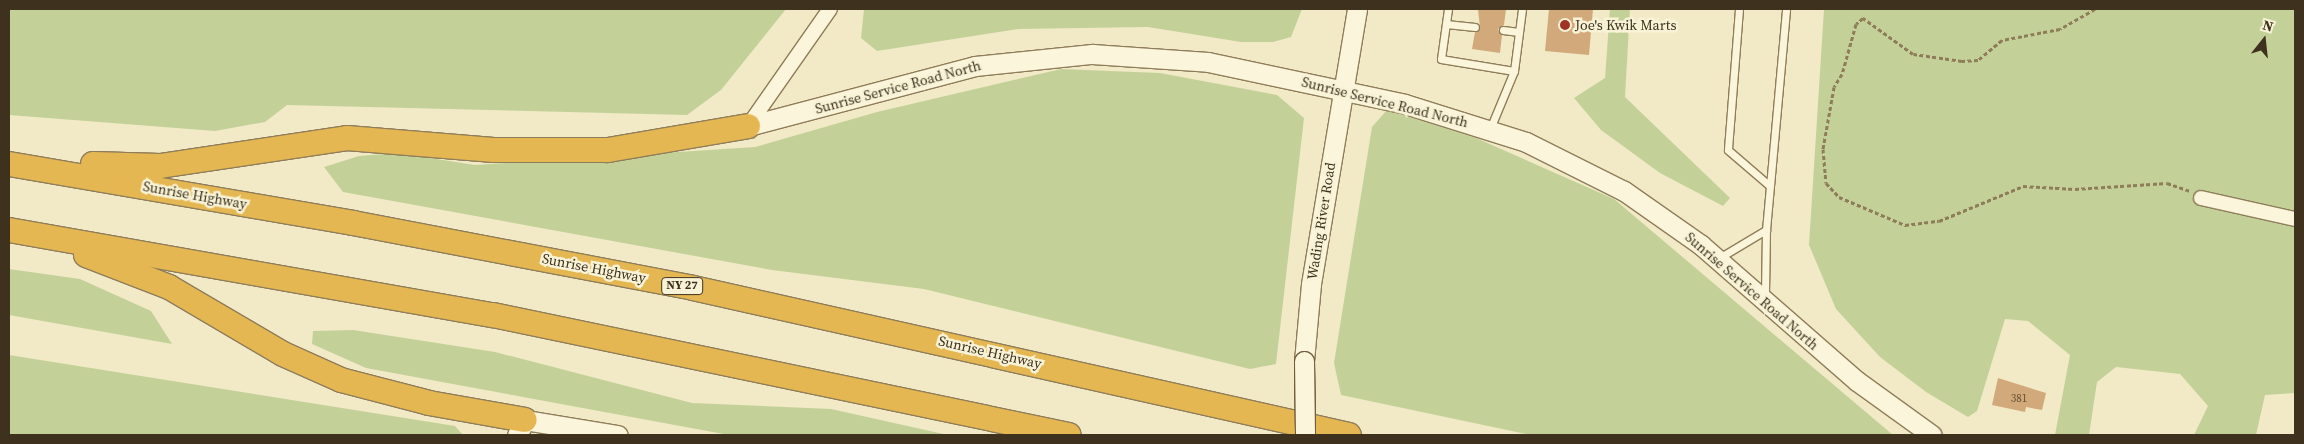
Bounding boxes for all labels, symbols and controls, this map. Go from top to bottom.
north arrow [2239,15,2289,65]
text: N [2260,15,2276,37]
place label: Joe's Kwik Marts [1575,17,1676,33]
marker: Joe's Kwik Marts [1559,19,1571,31]
street label: Sunrise Service Road North [813,57,983,117]
street label: Sunrise Service Road North [1300,73,1470,131]
street label: Wading River Road [1303,161,1339,281]
street label: Sunrise Highway [142,178,248,212]
street label: Sunrise Service Road North [1682,229,1822,353]
street label: Sunrise Highway [541,250,647,286]
road number: NY 27 [661,276,703,296]
street label: Sunrise Highway [937,332,1043,372]
house number: 381 [2011,392,2027,406]

